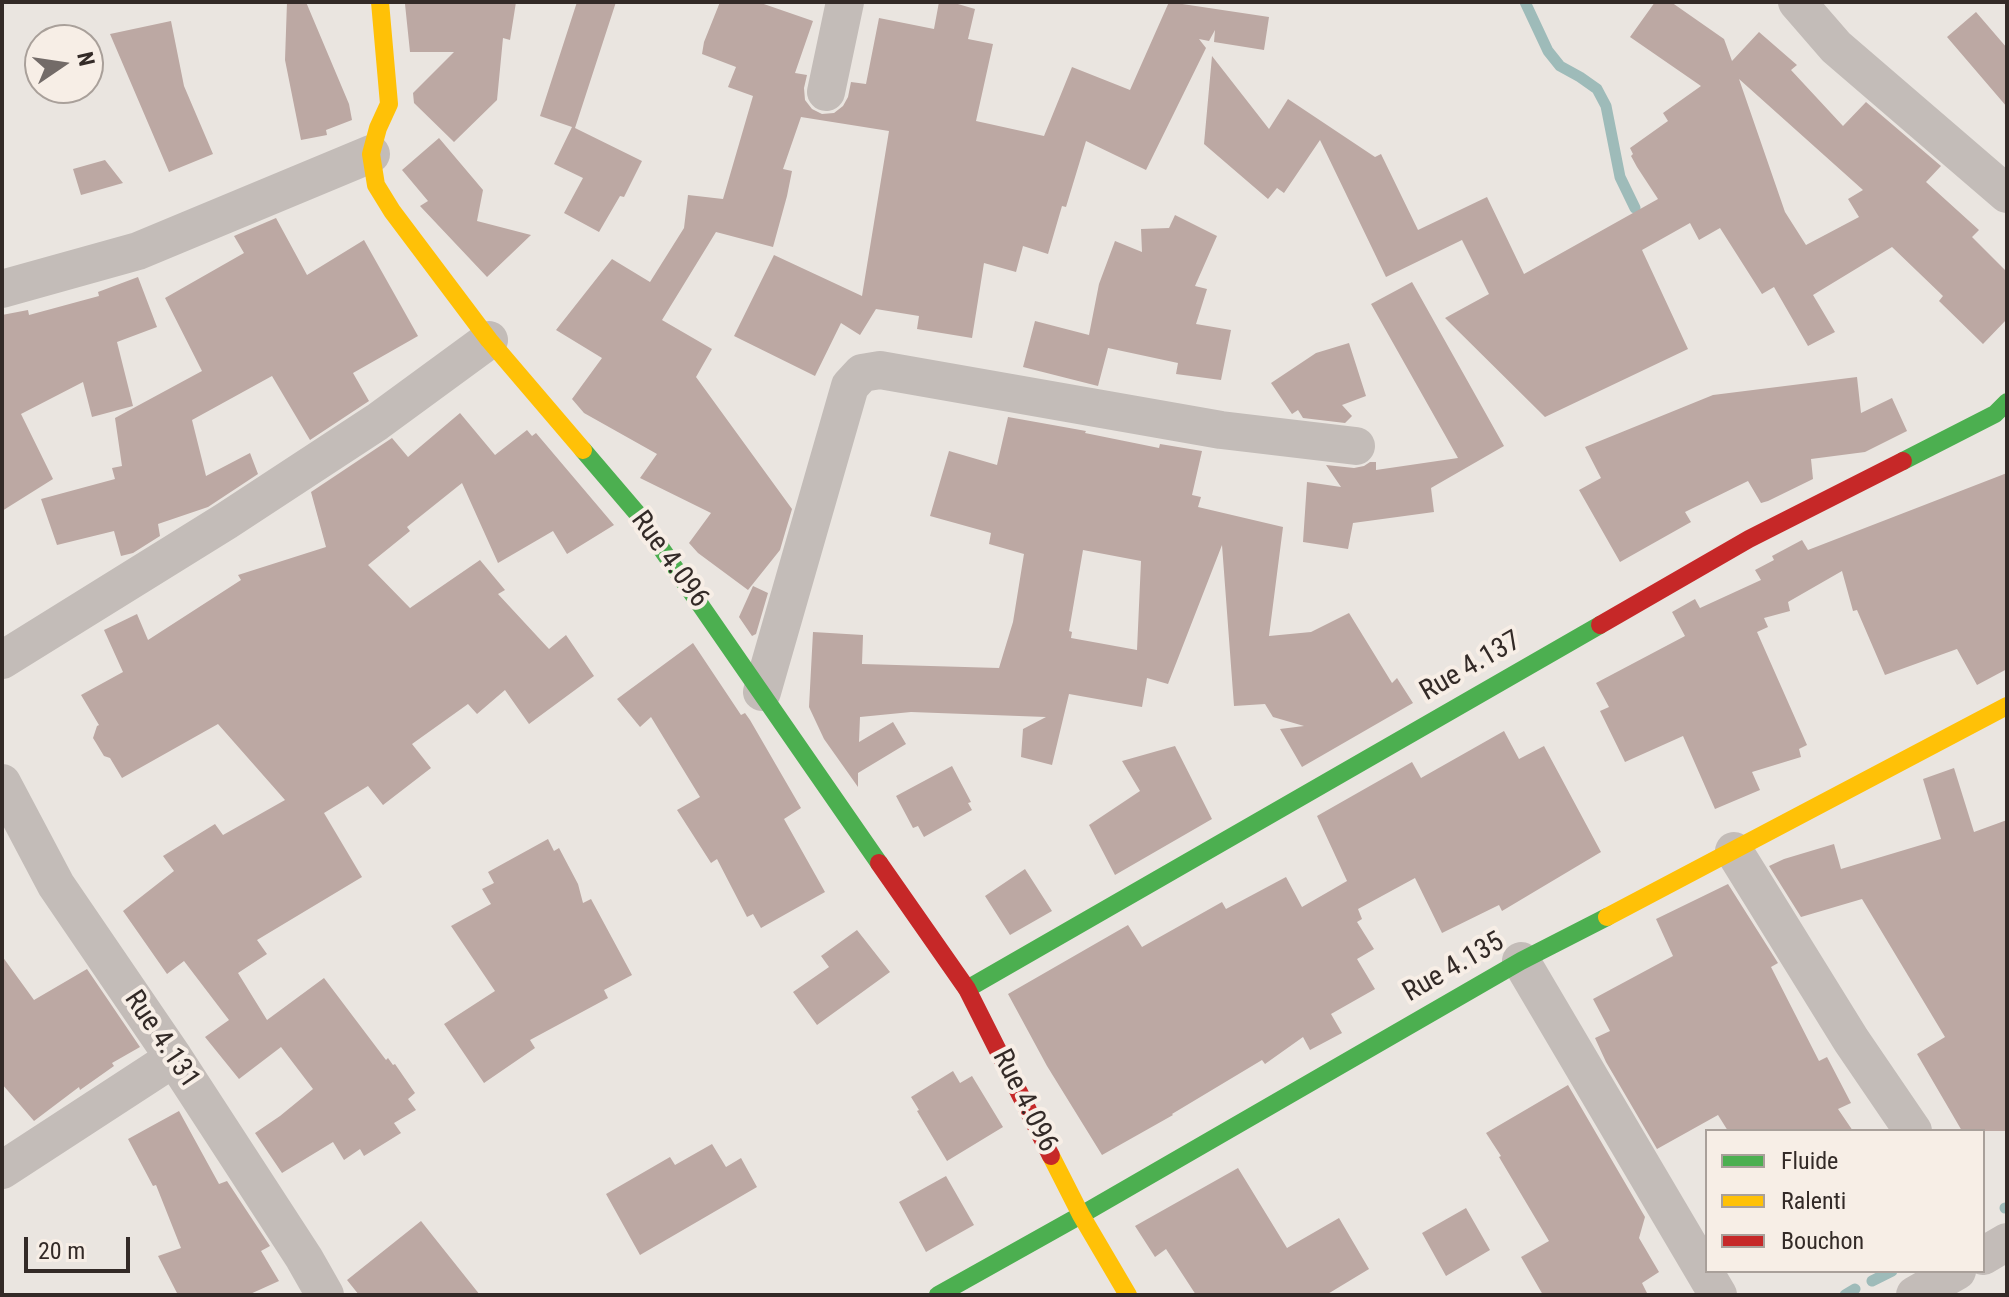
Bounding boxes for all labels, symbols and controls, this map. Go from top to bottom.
north arrow [24,24,104,104]
text: N [72,50,100,68]
street label: Rue 4.096 [623,505,715,615]
street label: Rue 4.137 [1415,625,1527,709]
street label: Rue 4.135 [1398,926,1510,1010]
street label: Rue 4.131 [116,985,206,1095]
street label: Rue 4.096 [984,1044,1064,1158]
legend [1705,1129,1985,1273]
text: Fluide [1781,1147,1838,1175]
text: Ralenti [1781,1187,1846,1215]
scale bar [28,1221,134,1271]
text: Bouchon [1781,1227,1864,1255]
text: 20 m [38,1237,85,1265]

